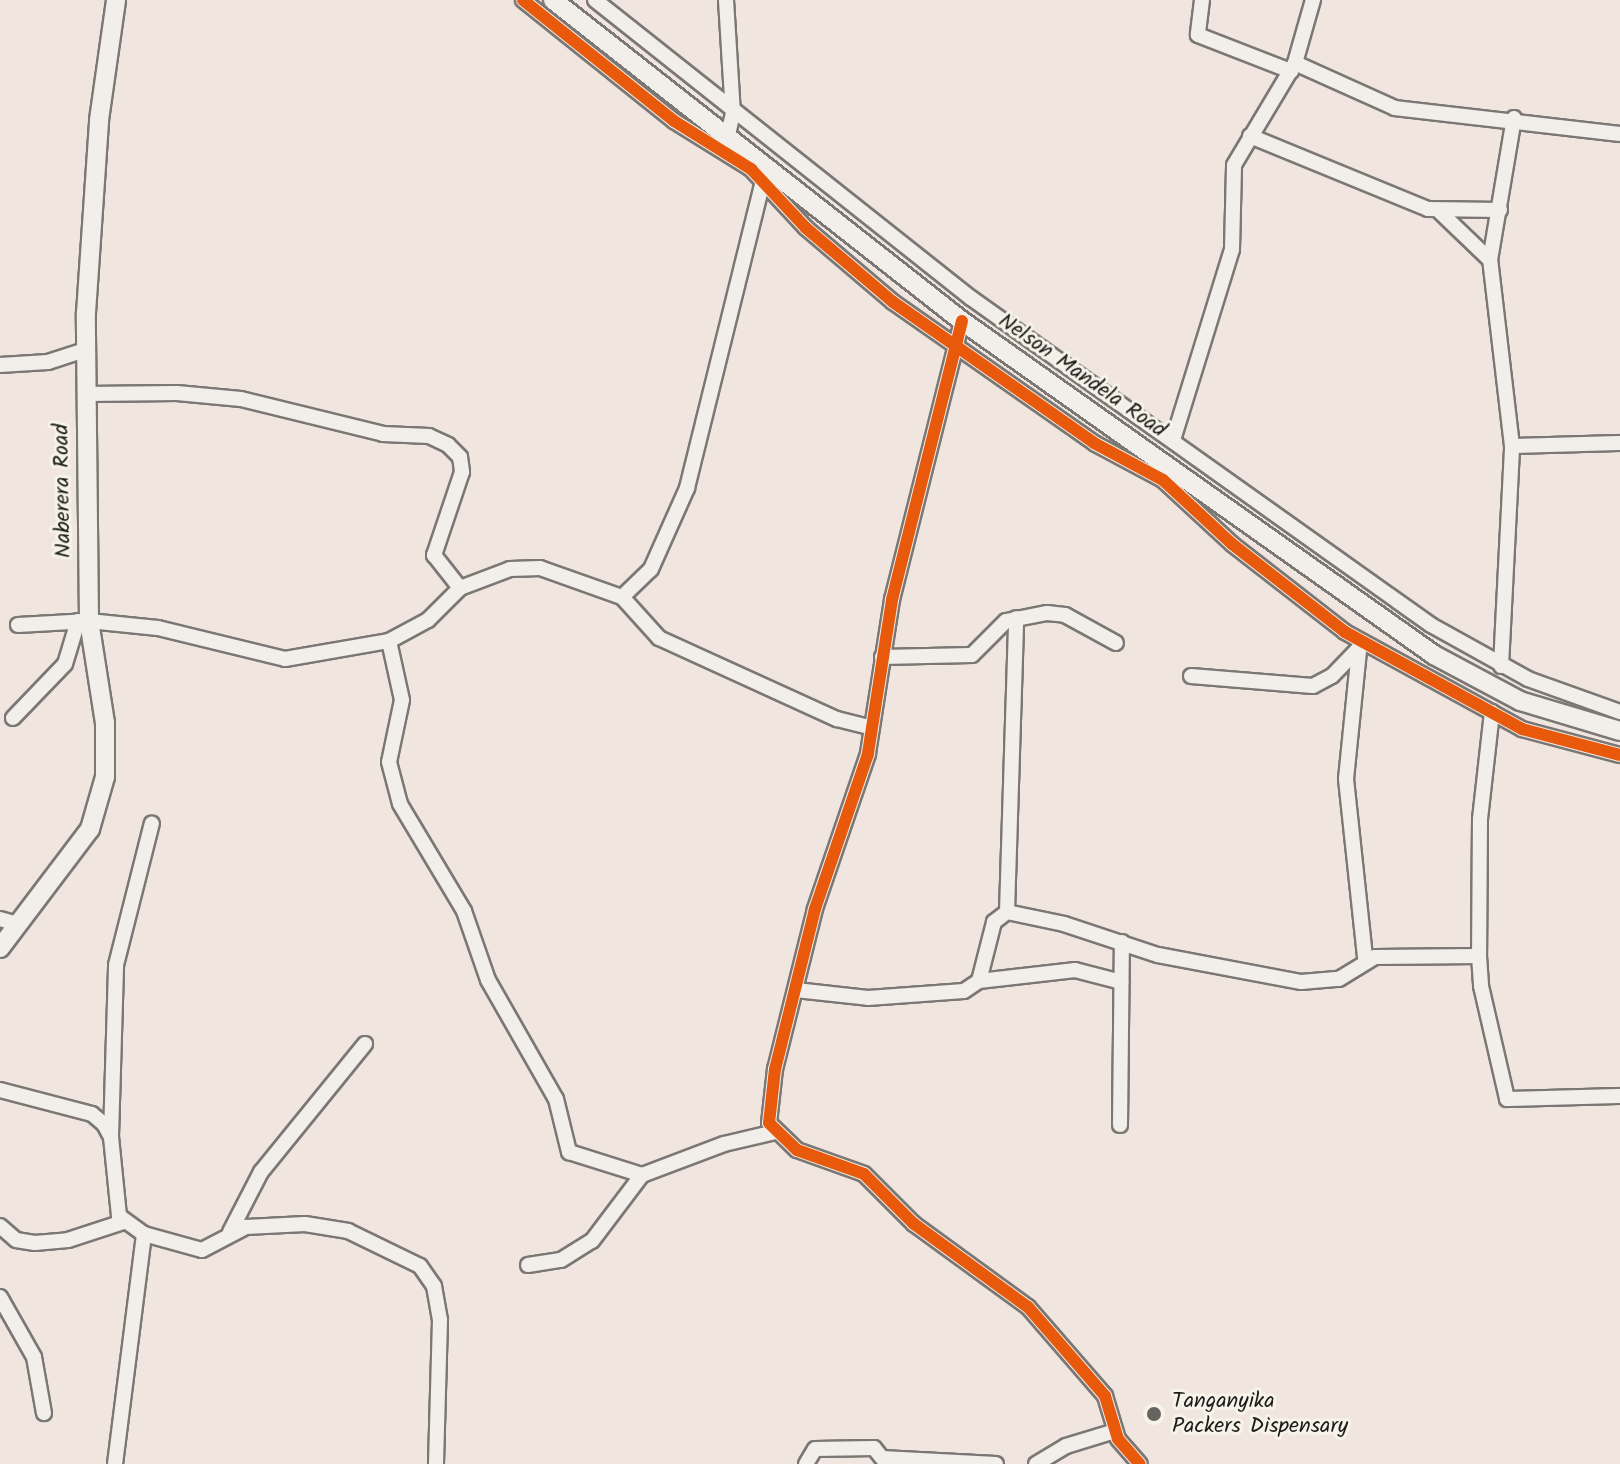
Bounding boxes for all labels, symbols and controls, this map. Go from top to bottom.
street label: Nelson Mandela Road [993,308,1171,444]
street label: Naberera Road [49,424,77,558]
place label: Tanganyika Packers Dispensary [1172,1388,1348,1440]
marker: Tanganyika Packers Dispensary [1143,1403,1165,1425]

